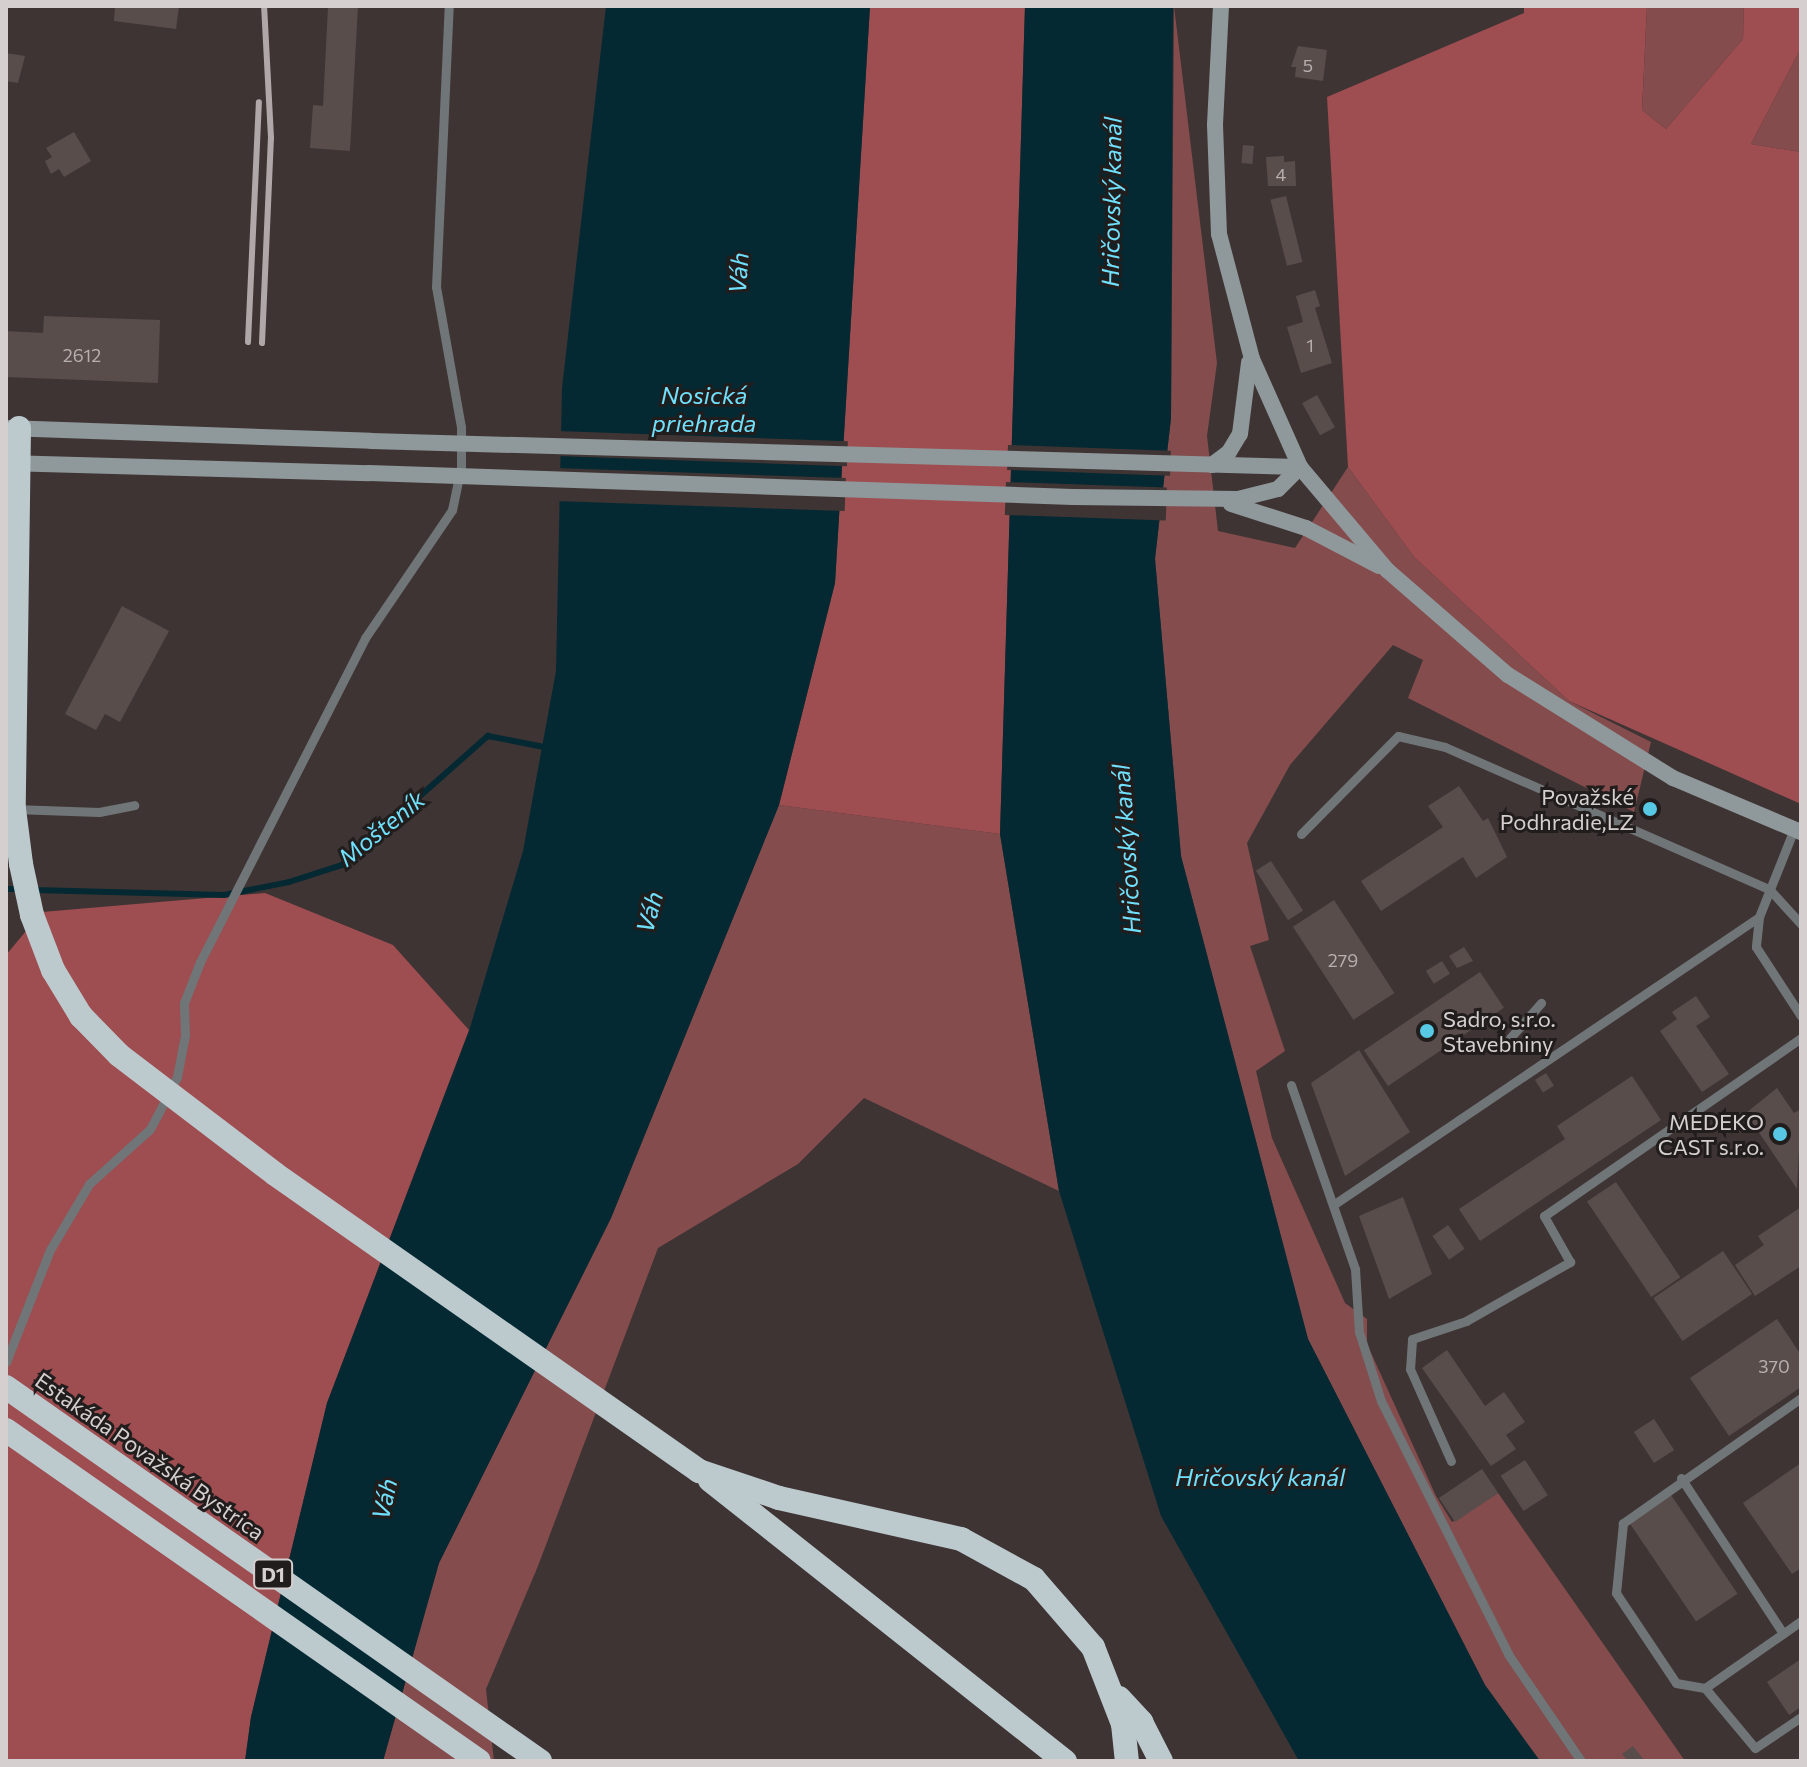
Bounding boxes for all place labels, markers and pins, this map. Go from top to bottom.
place label: Považské Podhradie,LZ [1500,783,1634,834]
marker: Považské Podhradie,LZ [1641,800,1659,818]
place label: Sadro, s.r.o. Stavebniny [1443,1005,1556,1056]
marker: Sadro, s.r.o. Stavebniny [1418,1022,1436,1040]
place label: MEDEKO CAST s.r.o. [1658,1108,1764,1160]
marker: MEDEKO CAST s.r.o. [1771,1125,1789,1143]

